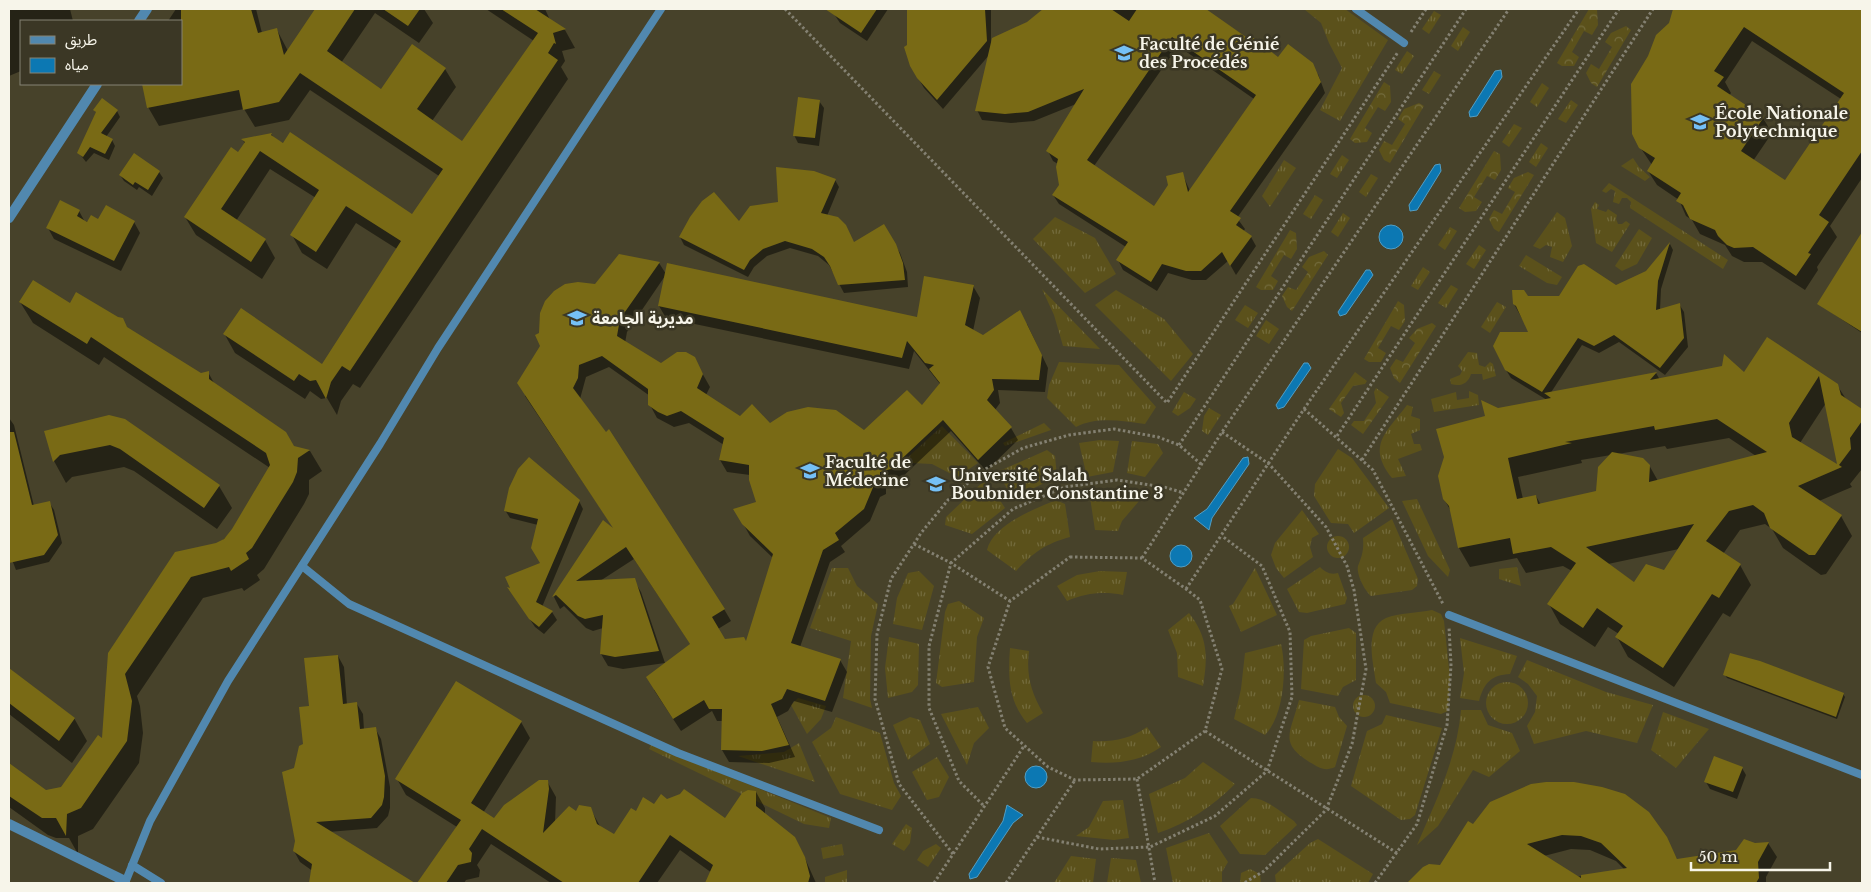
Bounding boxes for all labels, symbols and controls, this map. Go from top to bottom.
legend [20,20,182,85]
text: طريق [65,30,97,50]
place label: Faculté de Génié des Procédés [1139,34,1279,72]
school or university icon: Faculté de Génié des Procédés [1113,42,1135,64]
text: مياه [65,55,89,74]
place label: École Nationale Polytechnique [1715,103,1848,141]
school or university icon: École Nationale Polytechnique [1689,111,1711,133]
school or university icon: مديرية الجامعة [566,307,588,329]
place label: مديرية الجامعة [592,308,694,328]
place label: Faculté de Médecine [825,452,911,490]
school or university icon: Faculté de Médecine [799,460,821,482]
place label: Université Salah Boubnider Constantine 3 [951,465,1163,503]
school or university icon: Université Salah Boubnider Constantine 3 [925,473,947,495]
scale bar [1691,840,1830,872]
text: 50 m [1698,847,1738,866]

